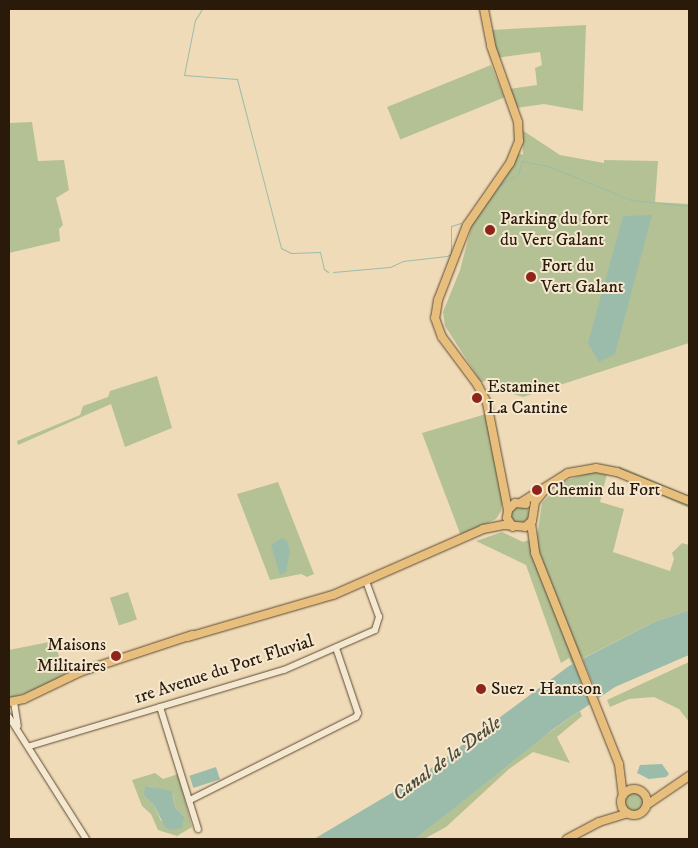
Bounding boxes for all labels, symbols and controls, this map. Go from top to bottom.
place label: Parking du fort du Vert Galant [500,209,609,252]
marker: Parking du fort du Vert Galant [484,224,496,236]
place label: Fort du Vert Galant [541,256,624,298]
marker: Fort du Vert Galant [525,271,537,283]
place label: Estaminet La Cantine [487,377,568,419]
marker: Estaminet La Cantine [471,392,483,404]
place label: Chemin du Fort [547,479,660,501]
marker: Chemin du Fort [531,484,543,496]
street label: 1re Avenue du Port Fluvial [131,631,317,709]
place label: Maisons Militaires [37,635,106,678]
marker: Maisons Militaires [110,650,122,662]
place label: Suez - Hantson [491,678,601,700]
marker: Suez - Hantson [475,683,487,695]
water label: Canal de la Deûle [388,712,506,806]

